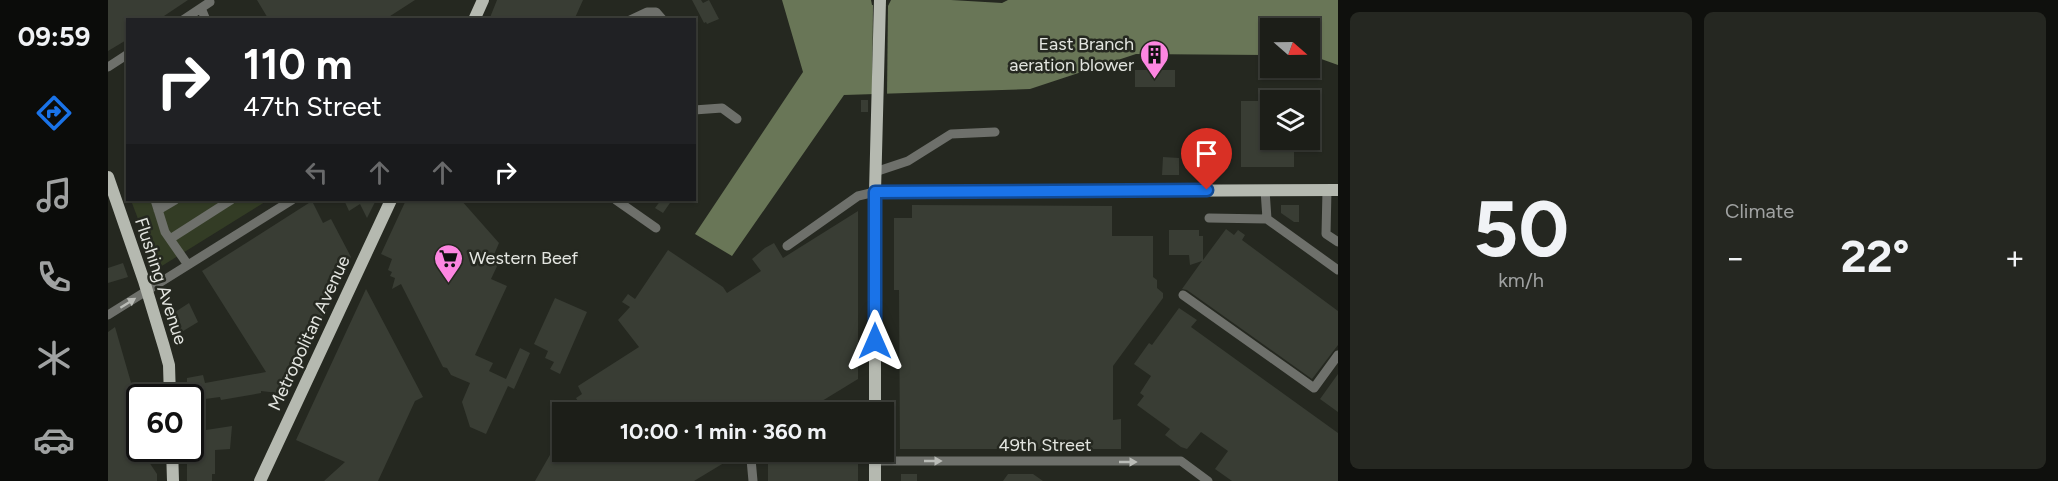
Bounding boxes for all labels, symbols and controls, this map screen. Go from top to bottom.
north arrow [1260,18,1320,78]
map controls [1260,18,1320,150]
text: 09:59 [18,20,90,53]
place label: East Branch aeration blower [1009,33,1134,76]
building icon: East Branch aeration blower [1139,38,1171,80]
text: 110 m [243,39,352,90]
icon: right [144,42,222,120]
text: 47th Street [243,90,382,123]
button: layers [1260,90,1320,150]
icon: directions [33,92,75,134]
pin [1181,128,1232,190]
icon: arrive [1190,137,1223,170]
icon: left [300,156,333,189]
icon: ahead [363,156,396,189]
icon: ahead [426,156,459,189]
icon: right [489,156,522,189]
icon: music [33,174,75,216]
text: 50 [1473,182,1569,276]
text: Climate [1725,199,1794,223]
street label: Flushing Avenue [130,215,192,347]
text: 22° [1840,229,1910,283]
text: − [1725,238,1746,277]
text: + [2004,238,2025,277]
supermarket icon: Western Beef [432,242,464,284]
place label: Western Beef [469,247,579,269]
street label: Metropolitan Avenue [263,252,355,414]
icon: phone [33,256,75,298]
text: km/h [1498,268,1544,292]
one-way arrow [119,297,136,308]
position arrow [843,309,907,373]
icon: climate [33,337,75,379]
speed limit sign: 60 [126,384,204,462]
text: 10:00 · 1 min · 360 m [620,418,826,445]
icon: car [33,419,75,461]
street label: 49th Street [998,434,1092,456]
one-way arrow [923,456,942,466]
one-way arrow [1118,457,1137,467]

